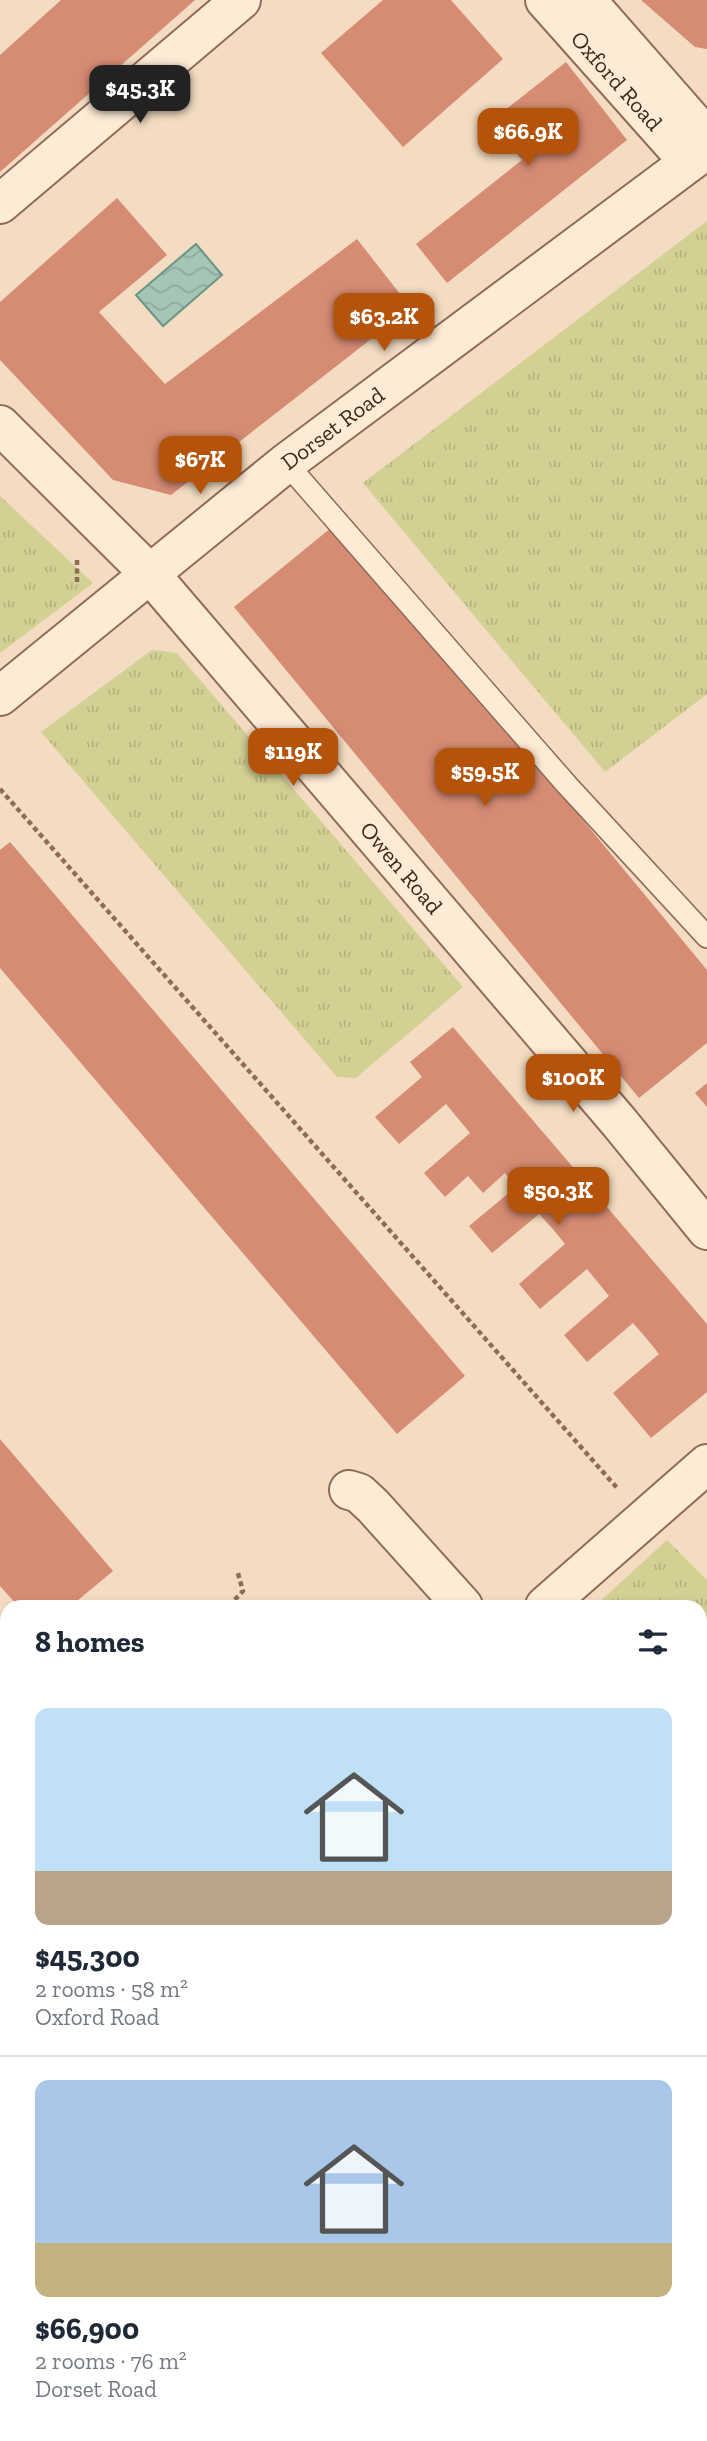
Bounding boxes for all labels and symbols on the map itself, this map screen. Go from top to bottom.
street label: Oxford Road [565,25,669,137]
pin: $45.3K [83,66,197,125]
pin: $66.9K [471,108,585,168]
pin: $63.2K [327,294,441,353]
street label: Dorset Road [275,380,390,476]
pin: $67K [159,436,241,496]
pin: $119K [244,728,342,788]
pin: $59.5K [428,748,542,808]
street label: Owen Road [354,816,449,920]
pin: $100K [524,1054,622,1114]
pin: $50.3K [501,1168,615,1227]

